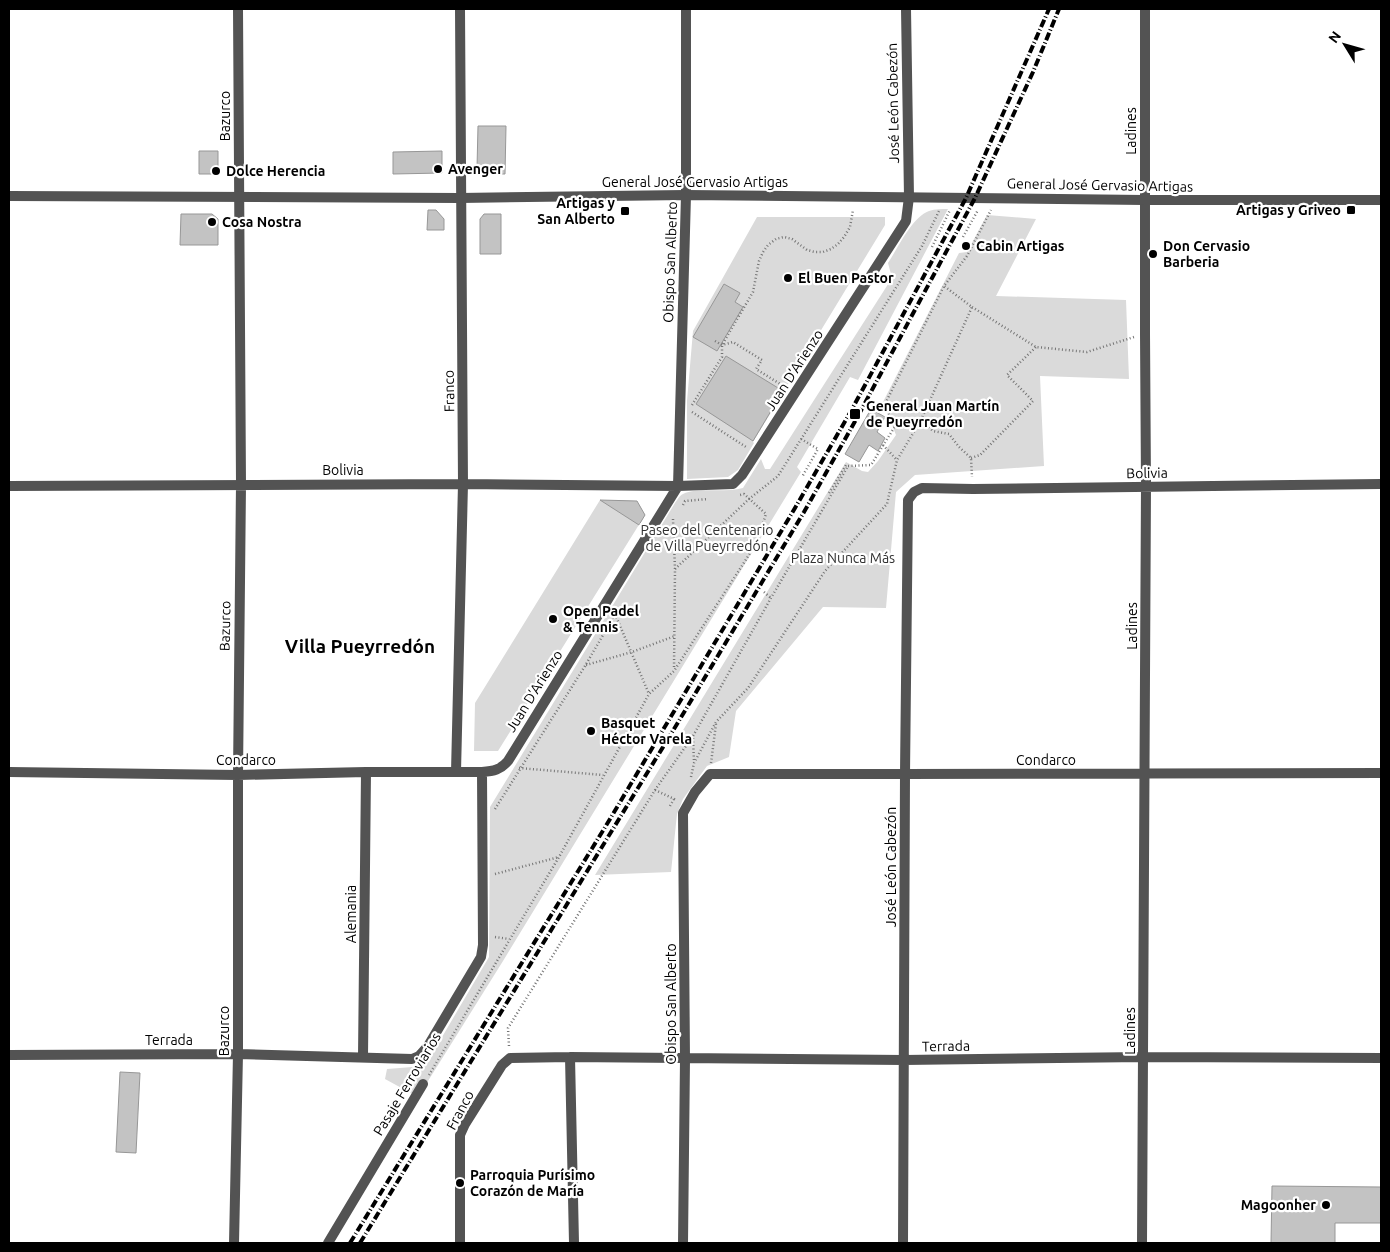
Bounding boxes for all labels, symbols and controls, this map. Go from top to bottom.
north arrow [1320,20,1370,70]
text: N [1325,28,1344,46]
street label: José León Cabezón [884,43,902,163]
street label: Bazurco [217,91,233,141]
street label: Ladines [1123,107,1139,155]
place label: Avenger [448,161,503,177]
place label: Dolce Herencia [226,163,325,179]
marker: Avenger [432,163,444,175]
marker: Dolce Herencia [210,165,222,177]
street label: General José Gervasio Artigas [602,174,788,190]
street label: General José Gervasio Artigas [1007,175,1193,195]
place label: Artigas y San Alberto [537,195,616,227]
street label: Obispo San Alberto [660,201,680,323]
place label: Artigas y Griveo [1236,202,1341,218]
marker: Artigas y Griveo [1345,204,1357,216]
marker: Artigas y San Alberto [619,205,631,217]
place label: Cosa Nostra [222,214,302,230]
marker: Cosa Nostra [206,216,218,228]
place label: Cabin Artigas [976,238,1065,254]
place label: Don Cervasio Barberia [1163,238,1250,270]
marker: Cabin Artigas [960,240,972,252]
marker: Don Cervasio Barberia [1147,248,1159,260]
place label: El Buen Pastor [798,270,894,286]
marker: El Buen Pastor [782,272,794,284]
street label: Juan D’Arienzo [762,326,826,414]
street label: Franco [441,370,457,412]
place label: General Juan Martín de Pueyrredón [866,398,999,430]
marker: General Juan Martín de Pueyrredón [848,407,862,421]
street label: Bolivia [322,462,364,478]
street label: Bolivia [1126,465,1168,481]
park label: Paseo del Centenario de Villa Pueyrredón [640,522,774,554]
park label: Plaza Nunca Más [791,550,895,566]
street label: Bazurco [217,601,233,651]
street label: Ladines [1124,602,1140,650]
place label: Open Padel & Tennis [563,603,639,635]
marker: Open Padel & Tennis [547,613,559,625]
district label: Villa Pueyrredón [285,635,435,657]
street label: Juan D’Arienzo [502,647,566,735]
place label: Basquet Héctor Varela [601,715,692,747]
marker: Basquet Héctor Varela [585,725,597,737]
street label: Condarco [216,752,276,768]
street label: Condarco [1016,752,1076,768]
street label: José León Cabezón [883,807,899,927]
street label: Alemania [343,885,359,943]
street label: Obispo San Alberto [663,943,679,1065]
street label: Bazurco [216,1006,232,1056]
street label: Ladines [1122,1007,1138,1055]
street label: Pasaje Ferroviarios [370,1030,444,1138]
street label: Terrada [145,1032,193,1048]
street label: Terrada [922,1038,970,1054]
street label: Franco [443,1088,477,1132]
place label: Parroquia Purísimo Corazón de María [470,1167,595,1199]
marker: Parroquia Purísimo Corazón de María [454,1177,466,1189]
place label: Magoonher [1241,1197,1316,1213]
marker: Magoonher [1320,1199,1332,1211]

